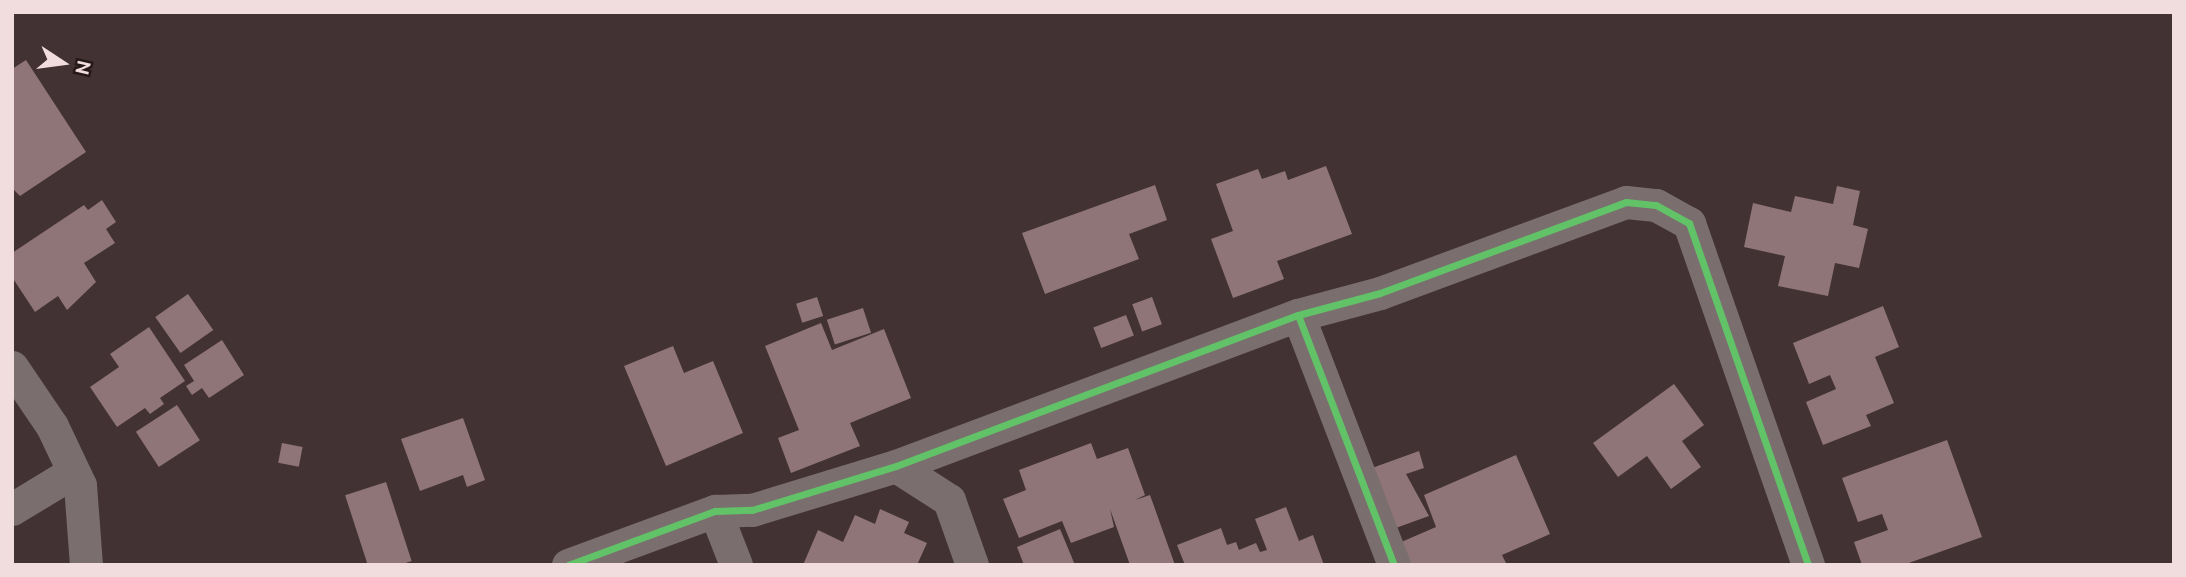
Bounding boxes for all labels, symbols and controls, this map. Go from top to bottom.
north arrow [28,28,98,98]
text: N [71,58,96,77]

